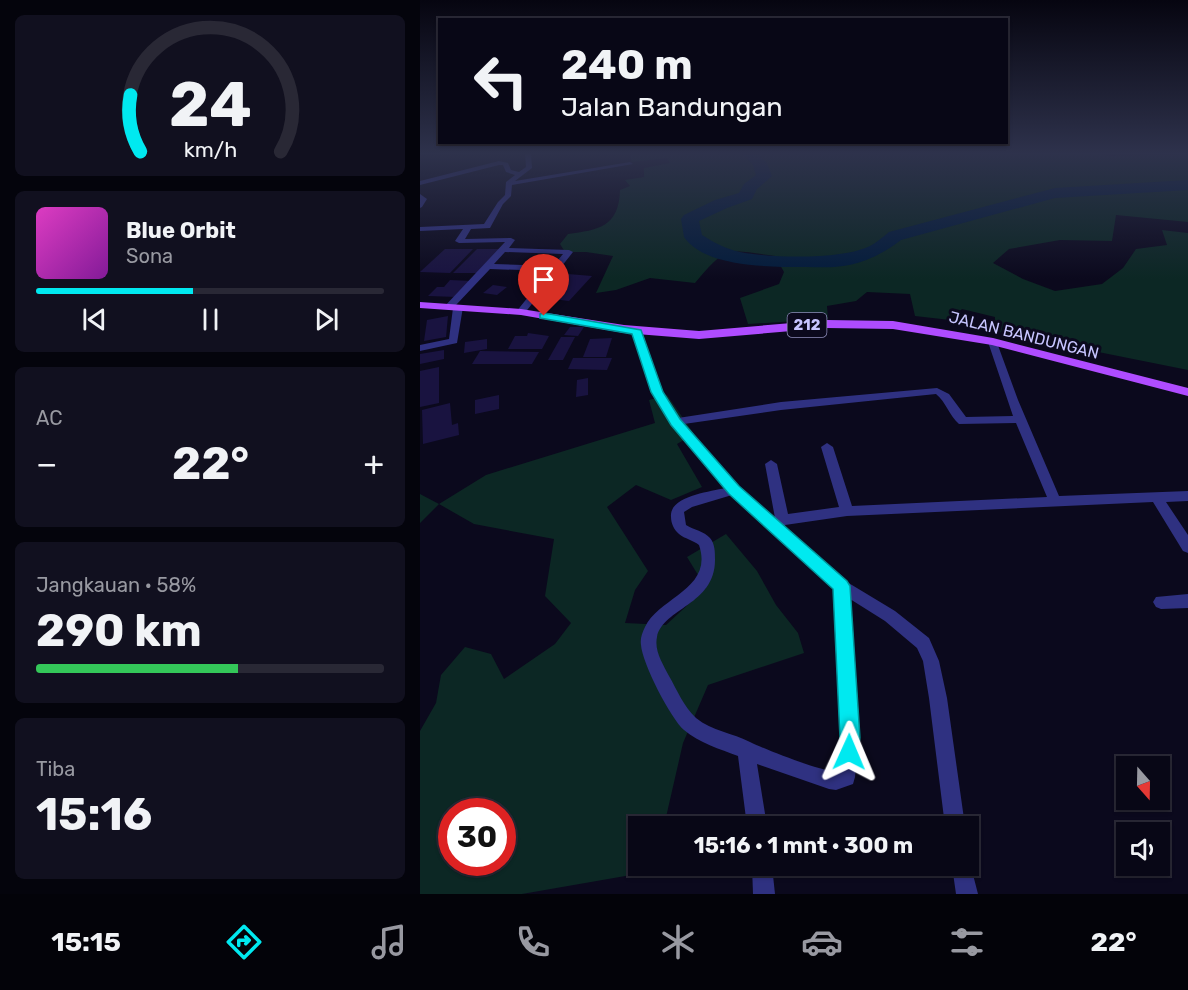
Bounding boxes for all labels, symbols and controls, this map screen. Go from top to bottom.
text: 240 m [561,40,693,90]
icon: left [462,42,540,120]
text: 24 [169,69,251,143]
text: Jalan Bandungan [561,91,783,123]
text: km/h [183,138,237,163]
text: Blue Orbit [126,217,236,244]
text: Sona [126,244,173,268]
pin [518,254,569,316]
icon: arrive [527,263,560,296]
icon: previous [78,303,111,336]
icon: pause [194,303,227,336]
icon: next [310,303,343,336]
street label: JALAN BANDUNGAN [947,307,1101,363]
road number: 212 [788,313,826,337]
text: AC [36,406,62,430]
text: 22° [172,437,249,490]
text: − [36,444,57,483]
text: + [363,444,384,483]
text: Jangkauan · 58% [36,573,196,597]
text: 290 km [36,604,202,657]
position arrow [817,720,881,784]
north arrow [1116,756,1170,810]
map controls [1116,756,1170,876]
text: Tiba [36,757,75,781]
text: 15:16 [36,788,152,841]
speed limit sign: 30 [438,798,516,876]
button: sound [1116,822,1170,876]
text: 15:16 · 1 mnt · 300 m [694,832,913,859]
icon: directions [223,921,265,963]
icon: music [368,921,410,963]
icon: phone [512,921,554,963]
icon: climate [657,921,699,963]
icon: car [801,921,843,963]
icon: filters [946,921,988,963]
text: 15:15 [51,926,121,958]
text: 22° [1090,926,1137,958]

